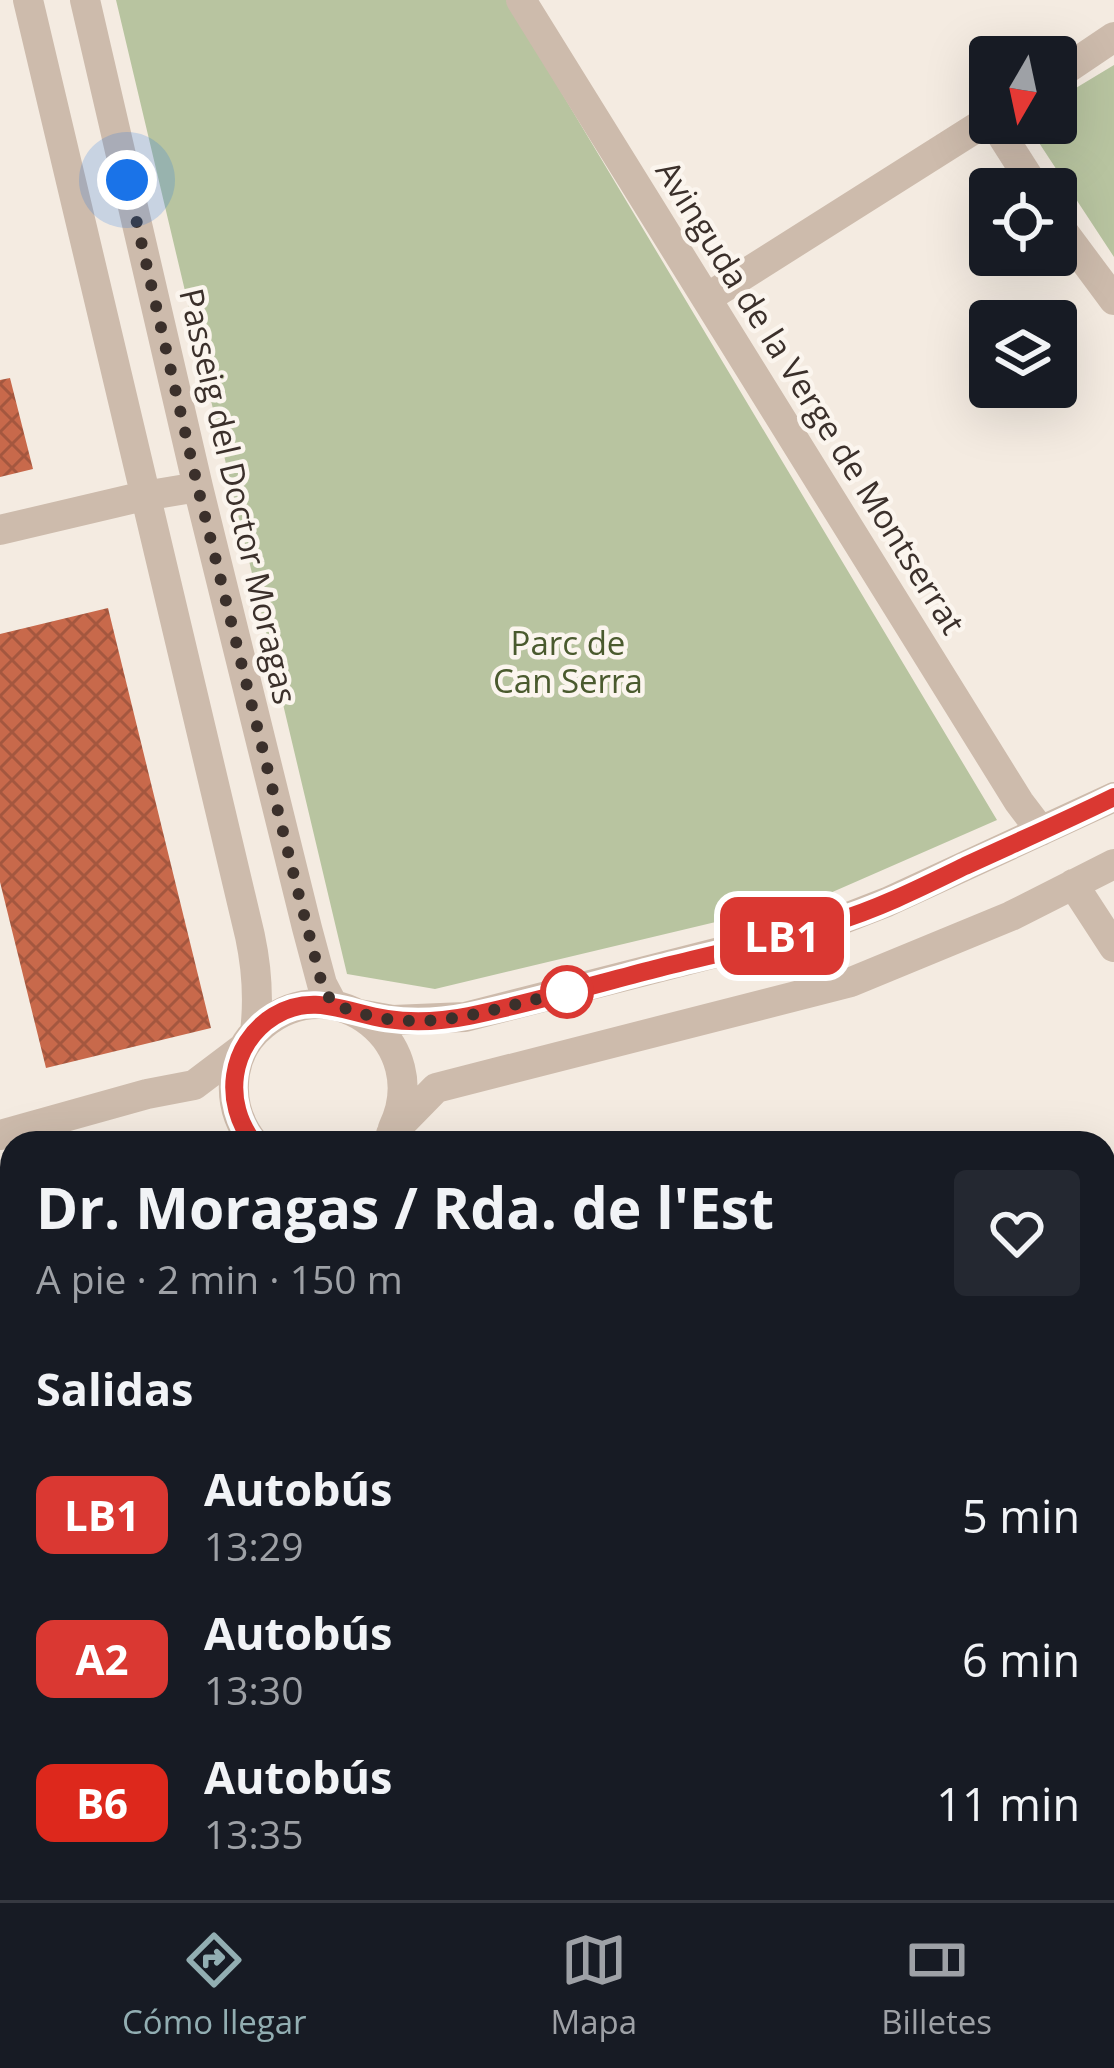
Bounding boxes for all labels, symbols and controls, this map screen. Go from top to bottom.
north arrow [969,36,1077,144]
map controls [969,36,1077,408]
your location [97,150,157,210]
street label: Avinguda de la Verge de Montserrat [646,152,976,642]
button: locate [969,168,1077,276]
street label: Passeig del Doctor Moragas [169,284,309,708]
button: layers [969,300,1077,408]
park label: Parc de Can Serra [493,620,643,703]
line badge: LB1 [713,897,851,975]
text: LB1 [744,907,820,964]
unlabelled marker [542,967,592,1017]
text: Dr. Moragas / Rda. de l'Est [36,1168,774,1246]
button: heart [954,1170,1080,1296]
text: A pie · 2 min · 150 m [36,1252,403,1305]
text: Salidas [36,1358,193,1419]
text: Autobús [204,1458,392,1519]
text: 5 min [962,1485,1080,1546]
text: LB1 [64,1486,140,1543]
text: 13:29 [204,1519,303,1572]
text: Autobús [204,1602,392,1663]
text: 6 min [962,1629,1080,1690]
text: A2 [76,1630,129,1687]
text: 13:30 [204,1663,303,1716]
text: Autobús [204,1746,392,1807]
text: 11 min [936,1773,1080,1834]
text: B6 [76,1774,128,1831]
text: 13:35 [204,1807,303,1860]
tab: Cómo llegar [122,1927,307,2044]
tab: Mapa [551,1927,637,2044]
tab: Billetes [881,1927,992,2044]

